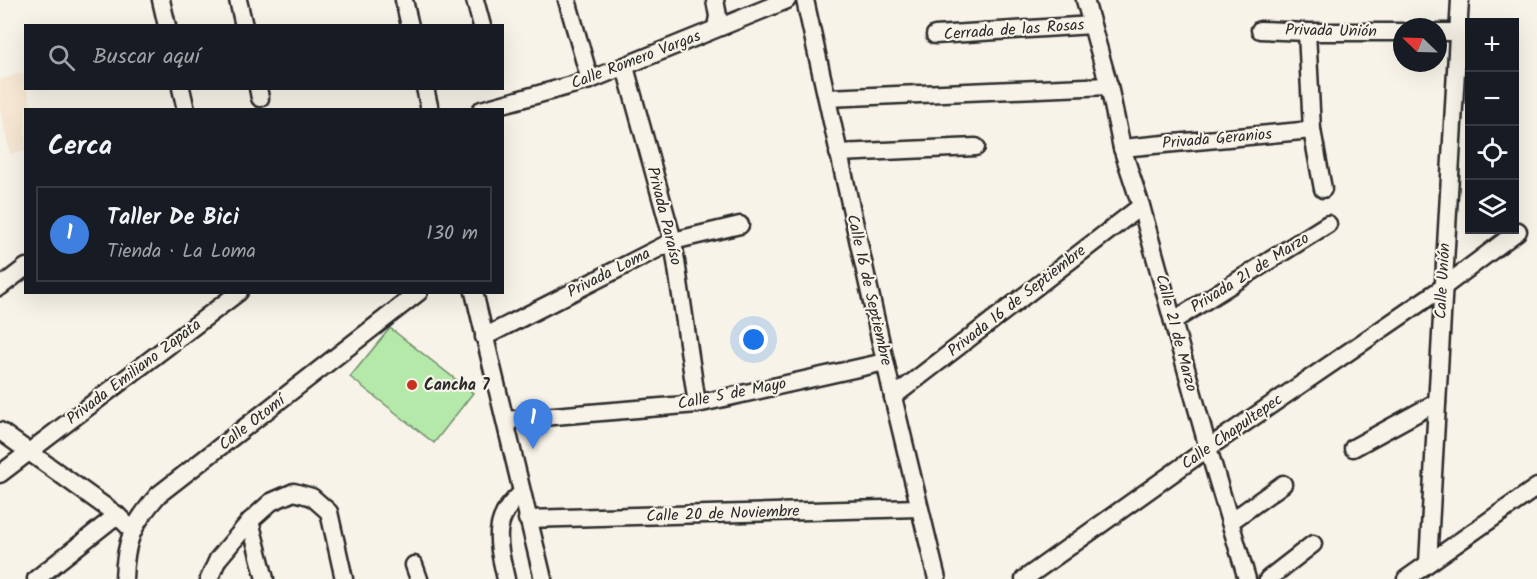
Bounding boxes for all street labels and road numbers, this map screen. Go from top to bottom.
street label: Cerrada de las Rosas [943,13,1085,47]
street label: Privada Unión [1285,18,1377,44]
street label: Calle Romero Vargas [567,24,705,96]
street label: Privada Geranios [1161,122,1273,156]
street label: Privada Paraíso [640,164,688,268]
street label: Calle 16 de Septiembre [839,212,899,368]
street label: Privada 21 de Marzo [1186,226,1314,320]
street label: Privada 16 de Septiembre [942,239,1092,363]
street label: Privada Loma [563,241,655,305]
street label: Calle Unión [1429,242,1457,320]
street label: Calle 21 de Marzo [1148,272,1204,394]
street label: Privada Emiliano Zapata [61,313,207,431]
street label: Calle 5 de Mayo [676,371,788,417]
street label: Calle Otomí [213,388,292,457]
street label: Calle Chapultepec [1176,388,1288,476]
street label: Calle 20 de Noviembre [646,499,800,529]

